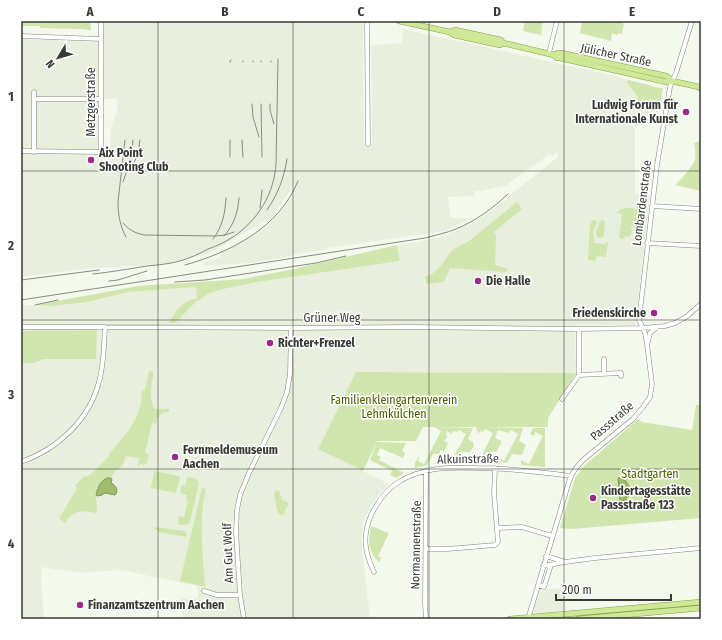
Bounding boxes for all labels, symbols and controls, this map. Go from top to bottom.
text: A [85,4,94,19]
text: B [221,4,229,19]
text: C [358,4,365,19]
text: D [493,4,501,19]
text: E [629,4,635,19]
north arrow [38,38,78,78]
street label: Jülicher Straße [579,41,653,69]
text: N [43,57,58,70]
street label: Metzgerstraße [84,67,98,137]
text: 1 [8,89,14,104]
place label: Ludwig Forum für Internationale Kunst [575,98,679,126]
marker: Ludwig Forum für Internationale Kunst [681,107,691,117]
place label: Aix Point Shooting Club [98,146,169,174]
marker: Aix Point Shooting Club [86,155,96,165]
street label: Lombardenstraße [630,159,654,247]
text: 2 [7,238,14,253]
place label: Die Halle [486,274,530,288]
marker: Die Halle [473,276,483,286]
place label: Friedenskirche [572,306,646,320]
marker: Friedenskirche [649,308,659,318]
street label: Grüner Weg [303,311,361,325]
place label: Richter+Frenzel [278,336,356,350]
marker: Richter+Frenzel [265,338,275,348]
text: 3 [7,387,14,402]
park label: Familienkleingartenverein Lehmkülchen [331,393,457,421]
street label: Passstraße [588,398,636,444]
place label: Fernmeldemuseum Aachen [182,443,278,471]
street label: Alkuinstraße [437,451,499,467]
marker: Fernmeldemuseum Aachen [170,452,180,462]
park label: Stadtgarten [621,467,679,481]
place label: Kindertagesstätte Passstraße 123 [601,484,691,512]
marker: Kindertagesstätte Passstraße 123 [588,493,598,503]
street label: Normannenstraße [408,500,424,590]
street label: Am Gut Wolf [220,521,236,583]
text: 4 [8,536,15,551]
scale bar [556,576,671,602]
text: 200 m [562,583,592,597]
place label: Finanzamtszentrum Aachen [88,598,224,612]
marker: Finanzamtszentrum Aachen [75,600,85,610]

